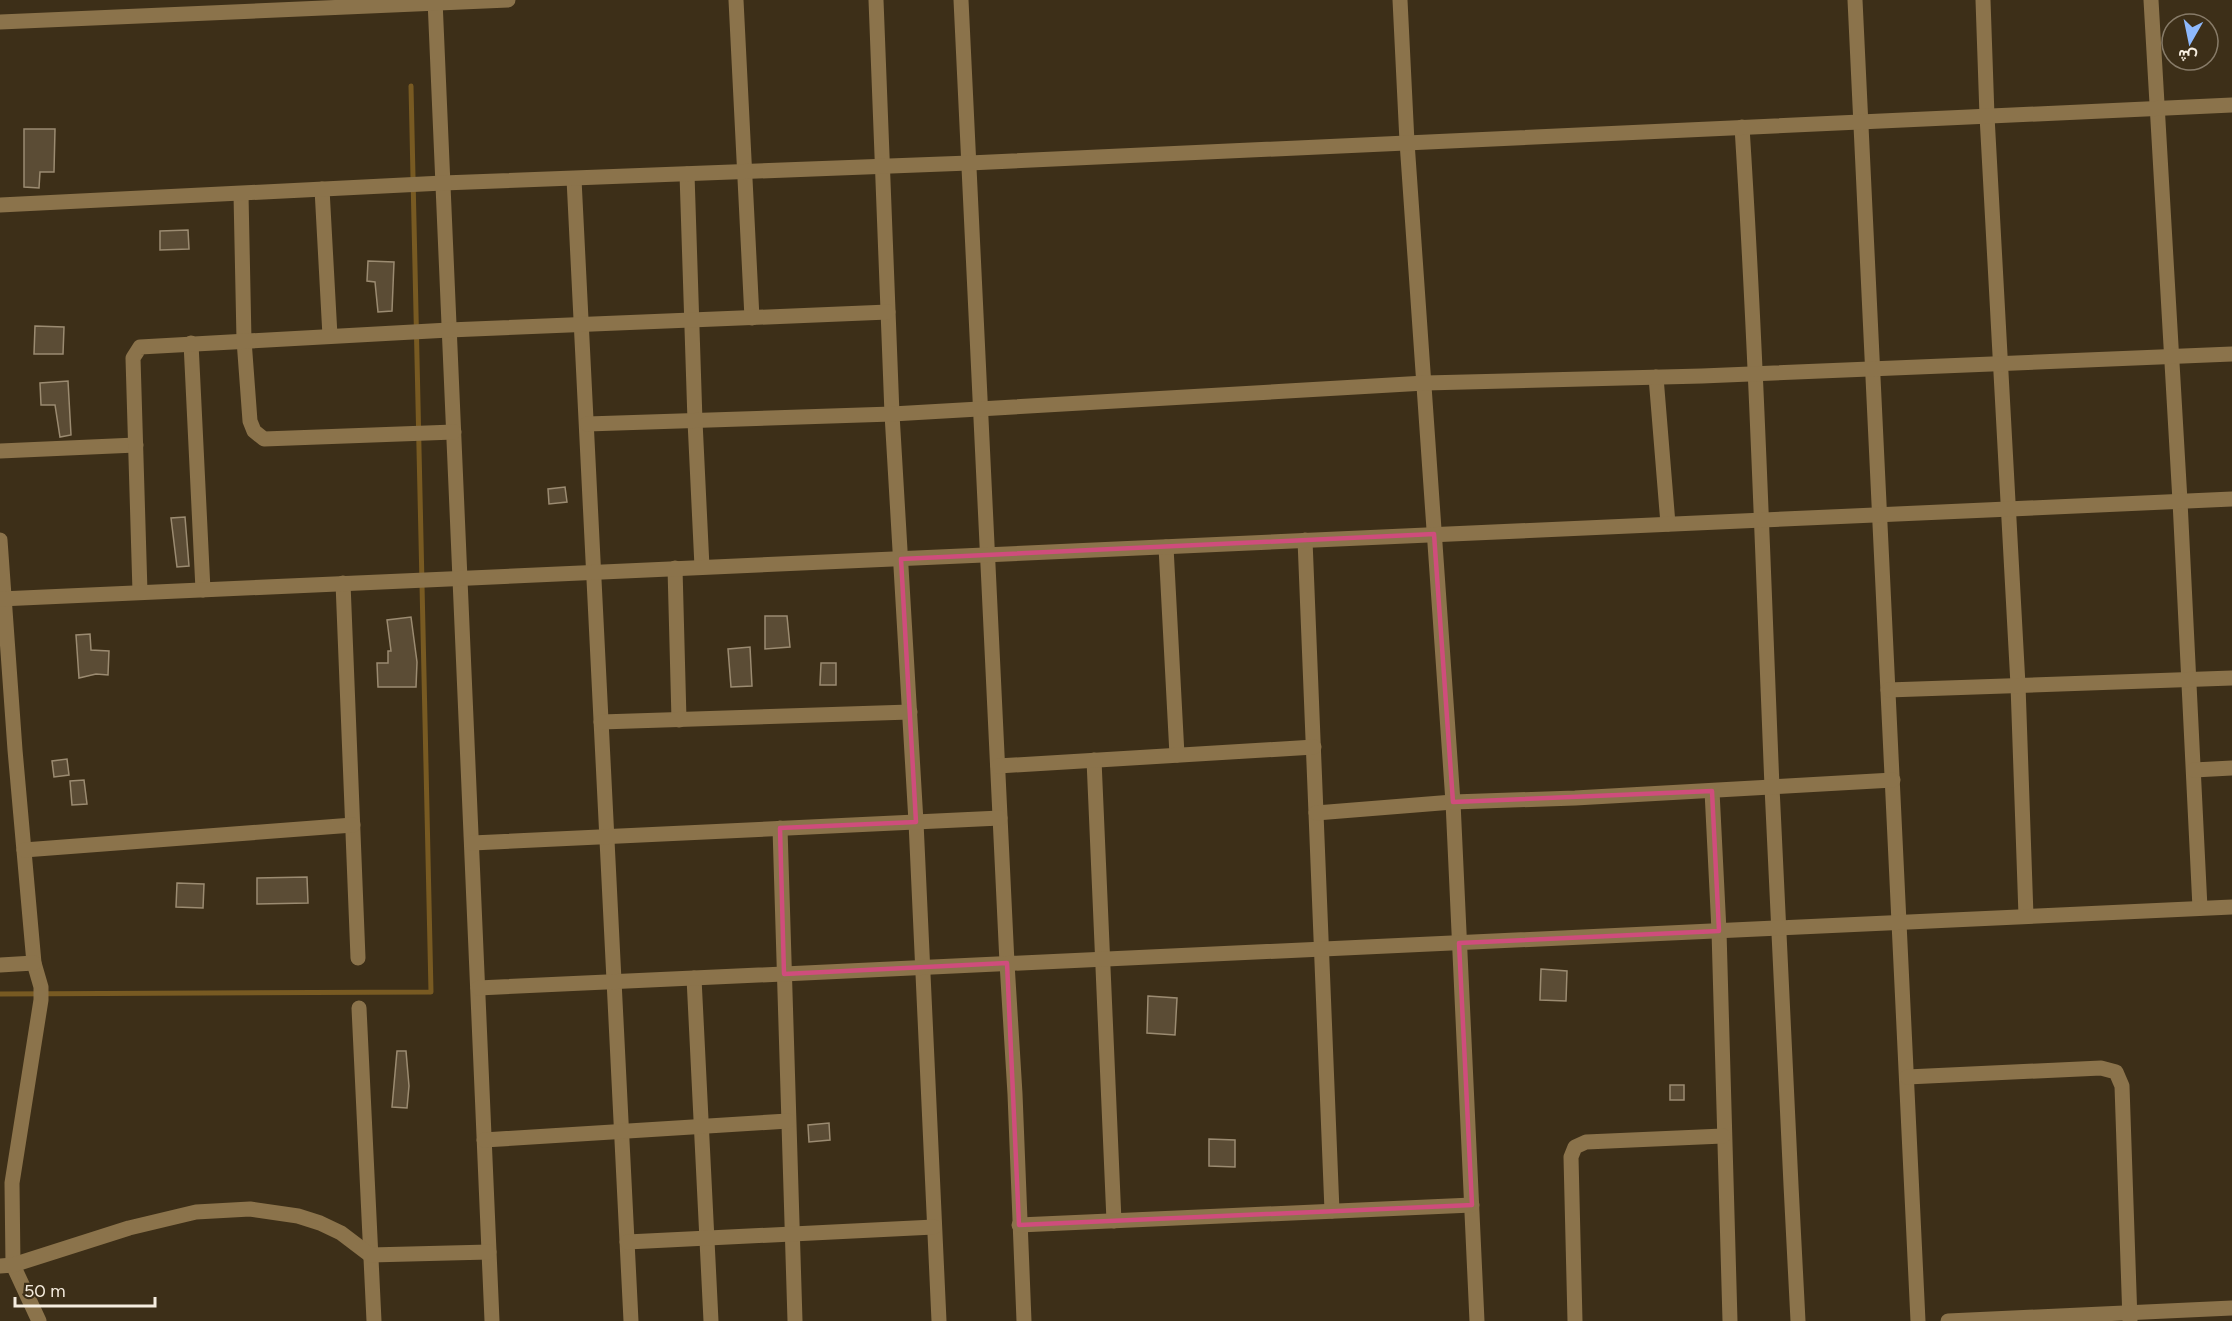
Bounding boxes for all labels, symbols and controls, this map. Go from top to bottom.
north arrow [2160,12,2220,72]
text: ش [2177,45,2199,67]
scale bar [15,1270,154,1308]
text: 50 m [24,1280,66,1302]

